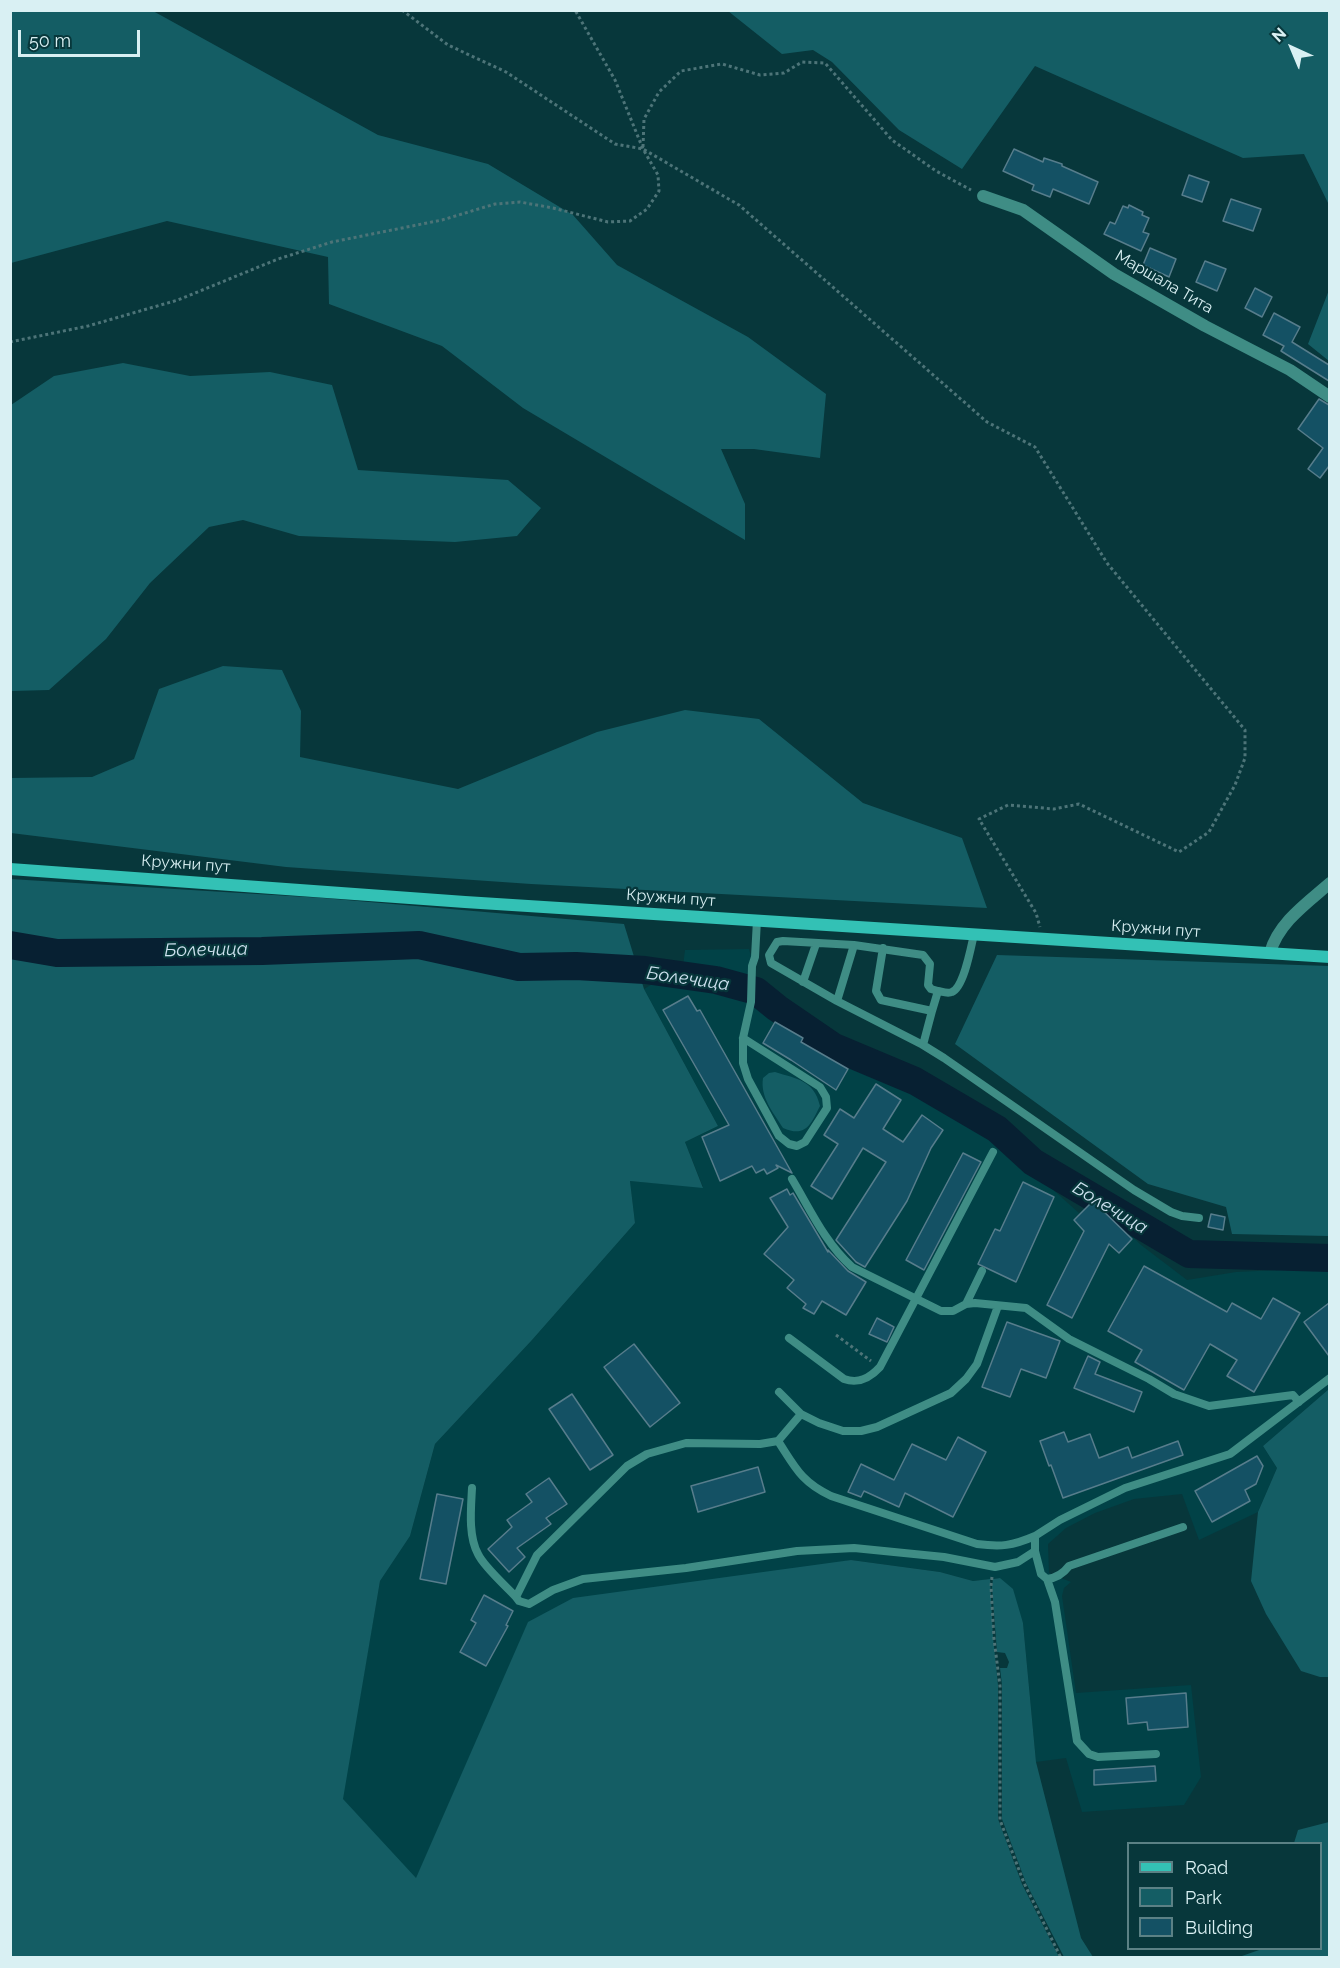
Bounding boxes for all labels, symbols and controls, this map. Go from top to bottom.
scale bar [21,18,142,56]
north arrow [1262,18,1322,78]
text: N [1268,24,1290,46]
text: 50 m [29,30,71,51]
street label: Маршала Тита [1112,246,1216,318]
street label: Кружни пут [141,851,231,877]
street label: Кружни пут [626,885,716,911]
street label: Кружни пут [1111,916,1201,942]
water label: Болечица [164,938,248,962]
water label: Болечица [645,963,731,995]
water label: Болечица [1069,1177,1151,1239]
legend [1127,1842,1322,1950]
text: Road [1185,1857,1228,1878]
text: Park [1185,1887,1222,1908]
text: Building [1185,1917,1253,1938]

